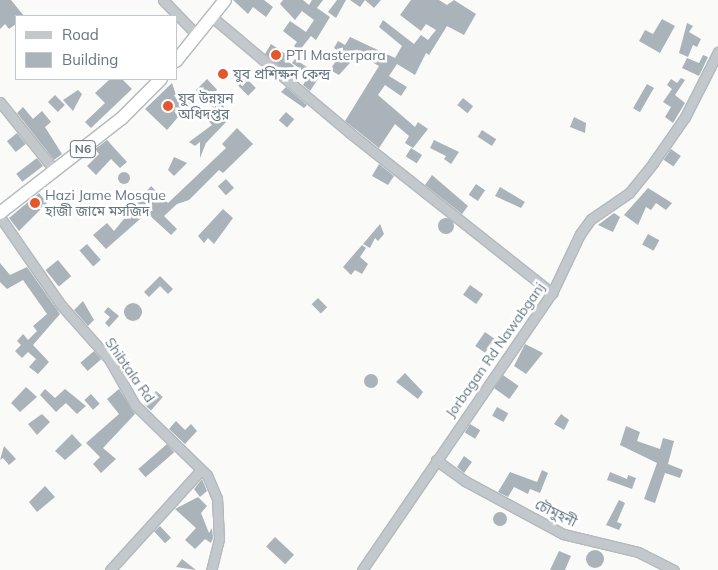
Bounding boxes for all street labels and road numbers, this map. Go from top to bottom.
road number: N6 [69,140,97,158]
street label: Jorbagan Rd Nawabganj [442,279,548,421]
street label: Shibtala Rd [102,334,158,406]
street label: চৌমুহনী [532,496,580,530]

